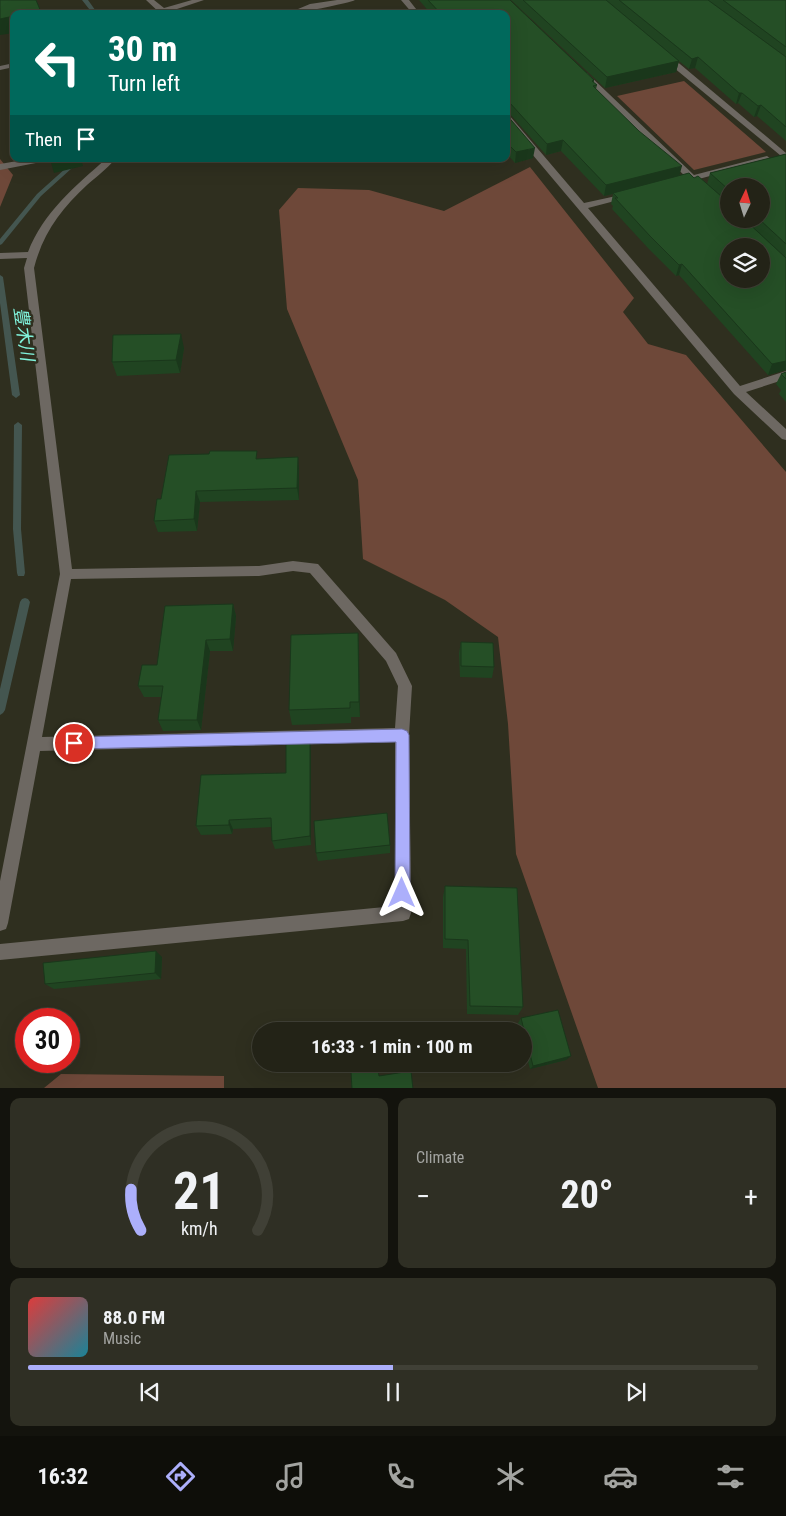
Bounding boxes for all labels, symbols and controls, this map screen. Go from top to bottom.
text: 30 m [108,29,177,70]
icon: left [25,30,90,95]
text: Turn left [108,71,180,96]
icon: arrive [72,125,100,153]
text: Then [25,128,62,151]
north arrow [720,178,770,228]
map controls [720,178,770,288]
button: layers [720,238,770,288]
water label: 豊木川 [10,306,39,364]
pin [53,722,95,764]
icon: arrive [60,729,88,757]
position arrow [375,866,427,918]
speed limit sign: 30 [15,1008,80,1073]
text: 16:33 · 1 min · 100 m [311,1035,473,1058]
text: Climate [416,1148,464,1167]
text: 21 [173,1161,225,1222]
text: 20° [560,1173,614,1217]
text: − [416,1180,430,1213]
text: + [744,1180,758,1213]
text: km/h [181,1218,217,1239]
text: 88.0 FM [103,1306,165,1329]
text: Music [103,1329,141,1348]
icon: previous [136,1378,164,1406]
icon: pause [379,1378,407,1406]
icon: next [622,1378,650,1406]
icon: directions [163,1459,198,1494]
icon: music [273,1459,308,1494]
icon: phone [383,1459,418,1494]
icon: climate [493,1459,528,1494]
icon: car [603,1459,638,1494]
icon: filters [713,1459,748,1494]
text: 16:32 [38,1464,88,1489]

